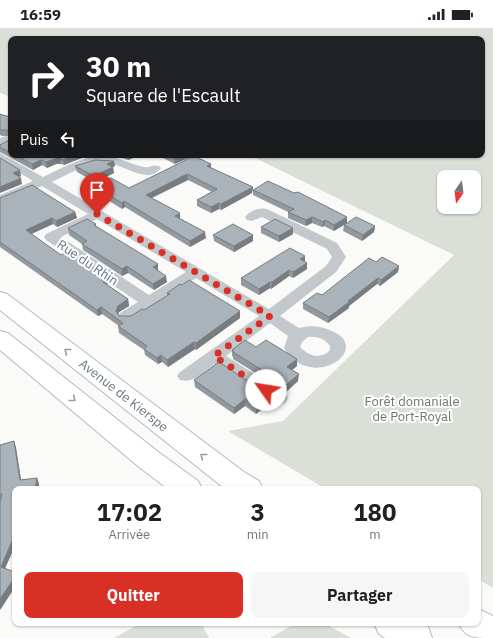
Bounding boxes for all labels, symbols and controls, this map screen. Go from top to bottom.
text: 16:59 [20,5,61,24]
text: 30 m [86,48,151,85]
icon: right [20,52,72,104]
text: Square de l'Escault [86,84,240,107]
icon: left [57,128,79,150]
text: Puis [20,130,49,149]
north arrow [437,170,481,214]
map controls [437,170,481,214]
pin [80,173,114,214]
icon: arrive [86,179,108,201]
street label: Rue du Rhin [54,236,122,289]
one-way arrow [64,349,71,356]
street label: Avenue de Kierspe [76,355,172,436]
position arrow [245,369,287,411]
park label: Forêt domaniale de Port-Royal [364,393,460,425]
one-way arrow [69,395,76,402]
one-way arrow [200,454,207,461]
text: 17:02 [97,496,162,528]
text: 3 [250,496,265,528]
text: 180 [353,496,396,528]
text: Arrivée [108,526,150,543]
text: min [247,526,269,543]
text: m [369,526,380,543]
button: Quitter [24,572,243,618]
button: Partager [251,572,469,618]

